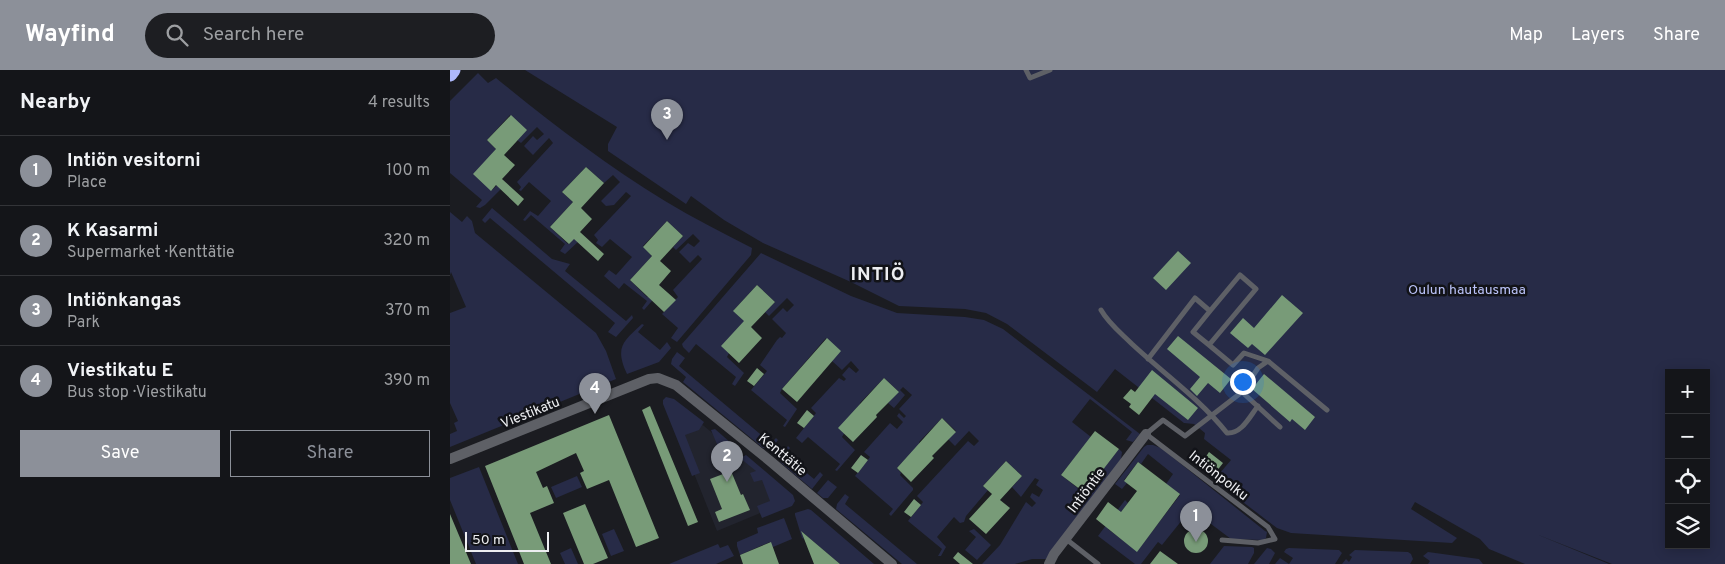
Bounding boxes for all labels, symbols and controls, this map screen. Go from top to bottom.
search box [145,13,495,58]
text: Wayfind [25,20,115,50]
icon: search [163,21,191,49]
text: Search here [203,23,304,47]
text: Map [1509,24,1543,47]
text: Layers [1571,24,1625,47]
text: Share [1653,24,1700,47]
text: Nearby [20,89,91,116]
text: 4 results [368,93,430,113]
pin: 3 [651,99,683,140]
text: Intiön vesitorni [67,149,201,173]
text: 1 [33,161,39,181]
text: 100 m [386,161,430,181]
text: Place [67,173,107,193]
text: K Kasarmi [67,219,158,243]
text: 2 [31,231,41,251]
text: 320 m [383,231,430,251]
text: Supermarket · Kenttätie [67,243,235,263]
district label: INTIÖ [851,262,905,287]
park label: Oulun hautausmaa [1408,282,1526,299]
text: Intiönkangas [67,289,181,313]
text: 3 [31,301,41,321]
text: 370 m [385,301,430,321]
text: Park [67,313,100,333]
text: Viestikatu E [67,359,173,383]
your location [1230,369,1256,395]
map controls [1665,369,1710,549]
button: + [1665,369,1710,414]
text: 4 [31,371,41,391]
text: 390 m [384,371,430,391]
pin: 4 [579,373,611,414]
text: Bus stop · Viestikatu [67,383,207,403]
street label: Viestikatu [499,394,563,433]
button: − [1665,414,1710,459]
button: Save [20,430,220,477]
button: Share [230,430,430,477]
street label: Kenttätie [754,430,810,480]
pin: 2 [711,441,743,482]
street label: Intiönpolku [1185,448,1251,505]
button: locate [1665,459,1710,504]
street label: Intiöntie [1065,465,1110,517]
pin: 1 [1180,501,1212,542]
button: layers [1665,504,1710,549]
scale bar [465,529,549,552]
text: 50 m [472,532,505,549]

